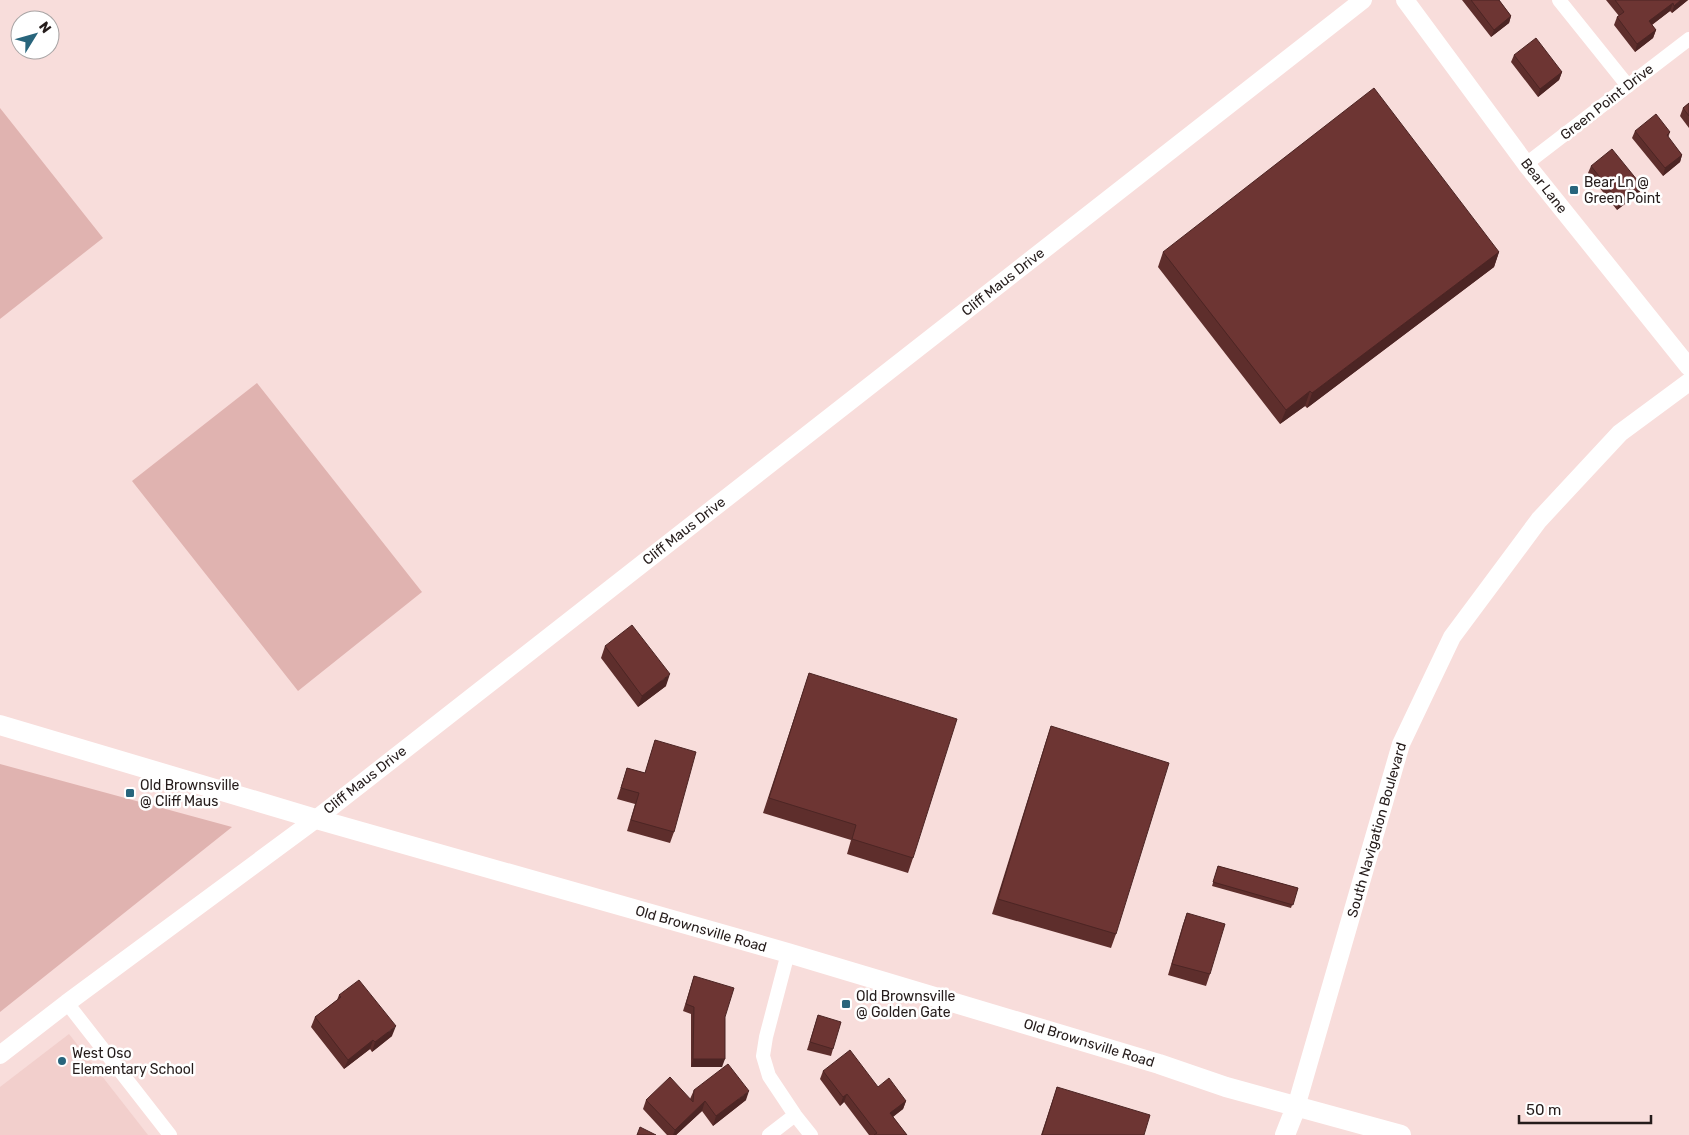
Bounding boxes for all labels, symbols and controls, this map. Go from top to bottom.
north arrow [10,10,60,60]
text: N [35,18,55,37]
street label: Green Point Drive [1557,60,1657,144]
street label: Bear Lane [1517,155,1571,217]
place label: Bear Ln @ Green Point [1584,174,1661,207]
marker: Bear Ln @ Green Point [1568,184,1580,196]
street label: Cliff Maus Drive [958,244,1048,320]
street label: Cliff Maus Drive [639,493,729,569]
street label: South Navigation Boulevard [1344,740,1410,920]
street label: Cliff Maus Drive [320,742,410,818]
place label: Old Brownsville @ Cliff Maus [140,777,240,810]
marker: Old Brownsville @ Cliff Maus [124,787,136,799]
street label: Old Brownsville Road [633,902,769,956]
place label: Old Brownsville @ Golden Gate [856,988,956,1021]
marker: Old Brownsville @ Golden Gate [840,998,852,1010]
street label: Old Brownsville Road [1021,1015,1157,1071]
place label: West Oso Elementary School [72,1045,194,1078]
marker: West Oso Elementary School [56,1055,68,1067]
scale bar [1519,1092,1652,1124]
text: 50 m [1526,1101,1561,1119]

